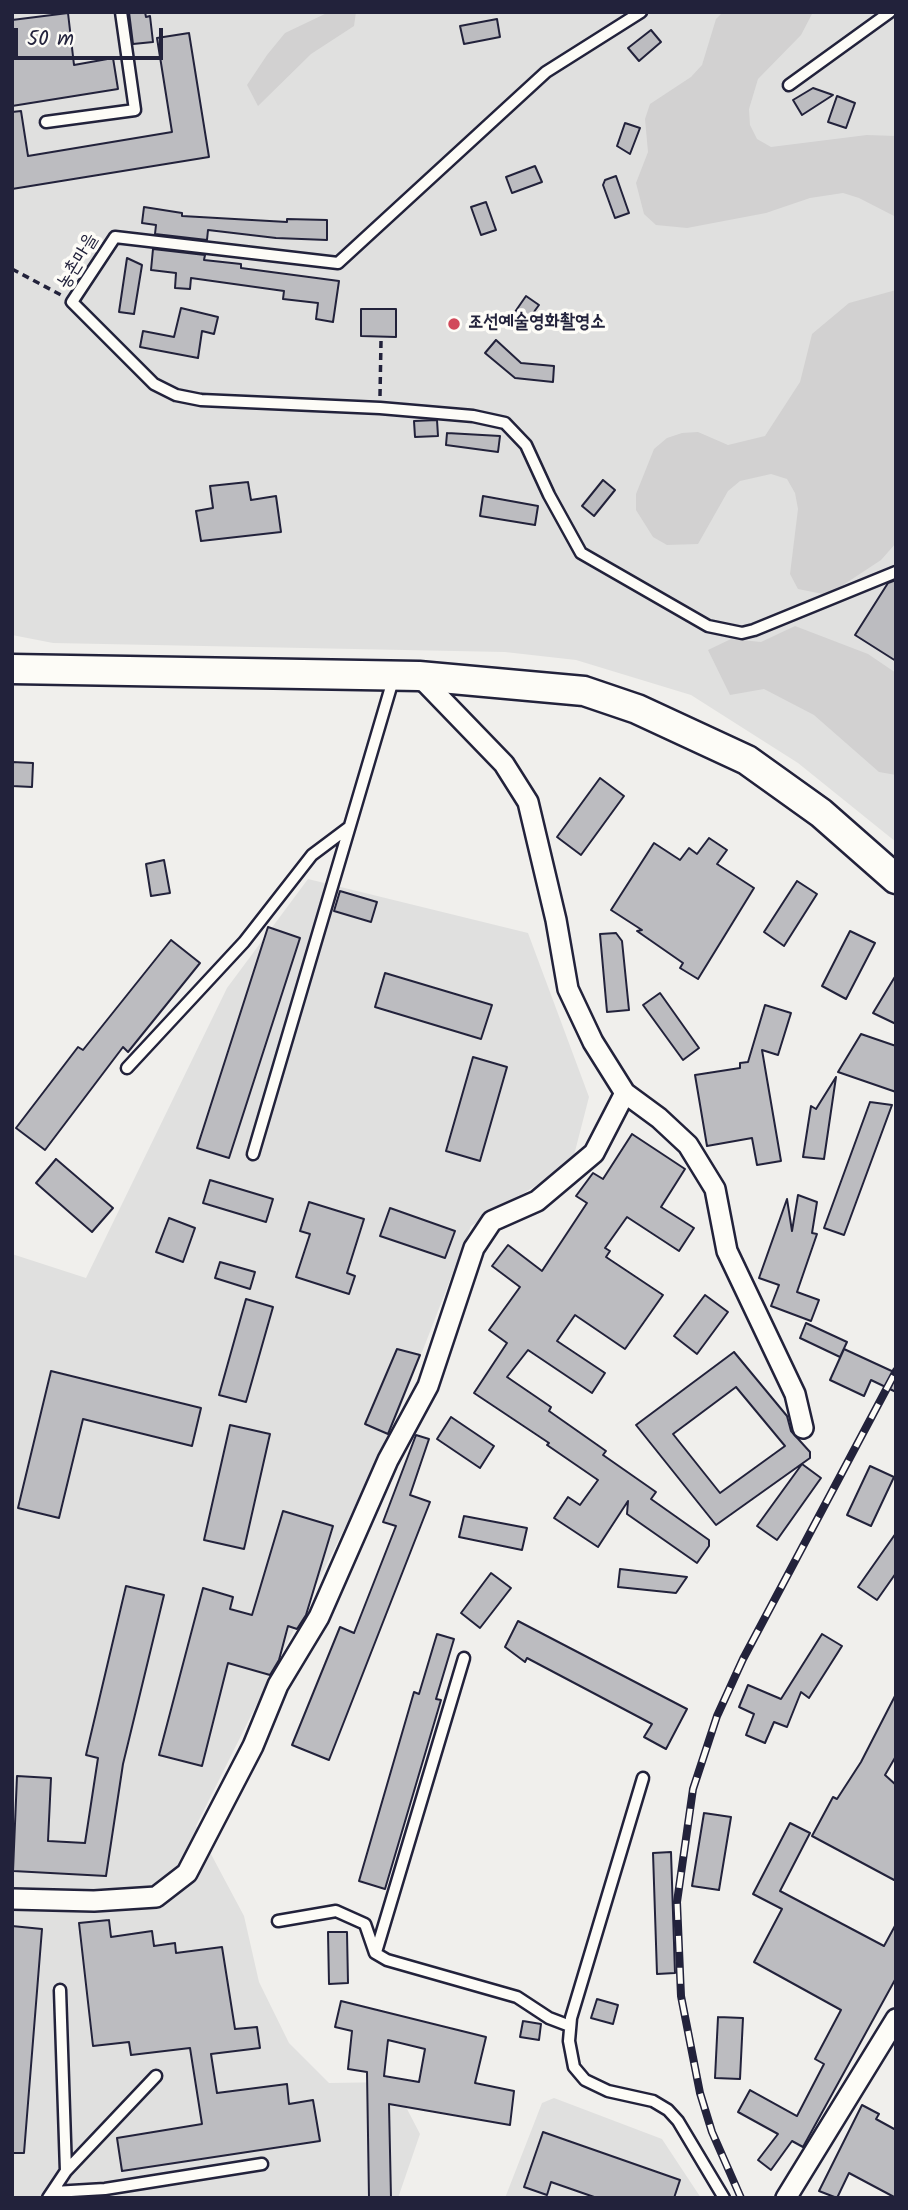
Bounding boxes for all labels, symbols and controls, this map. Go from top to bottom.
scale bar [18,14,166,58]
text: 50 m [27,23,74,56]
street label: 농촌마을 [53,230,105,294]
place label: 조선예술영화촬영소 [468,313,606,335]
marker: 조선예술영화촬영소 [446,316,462,332]

